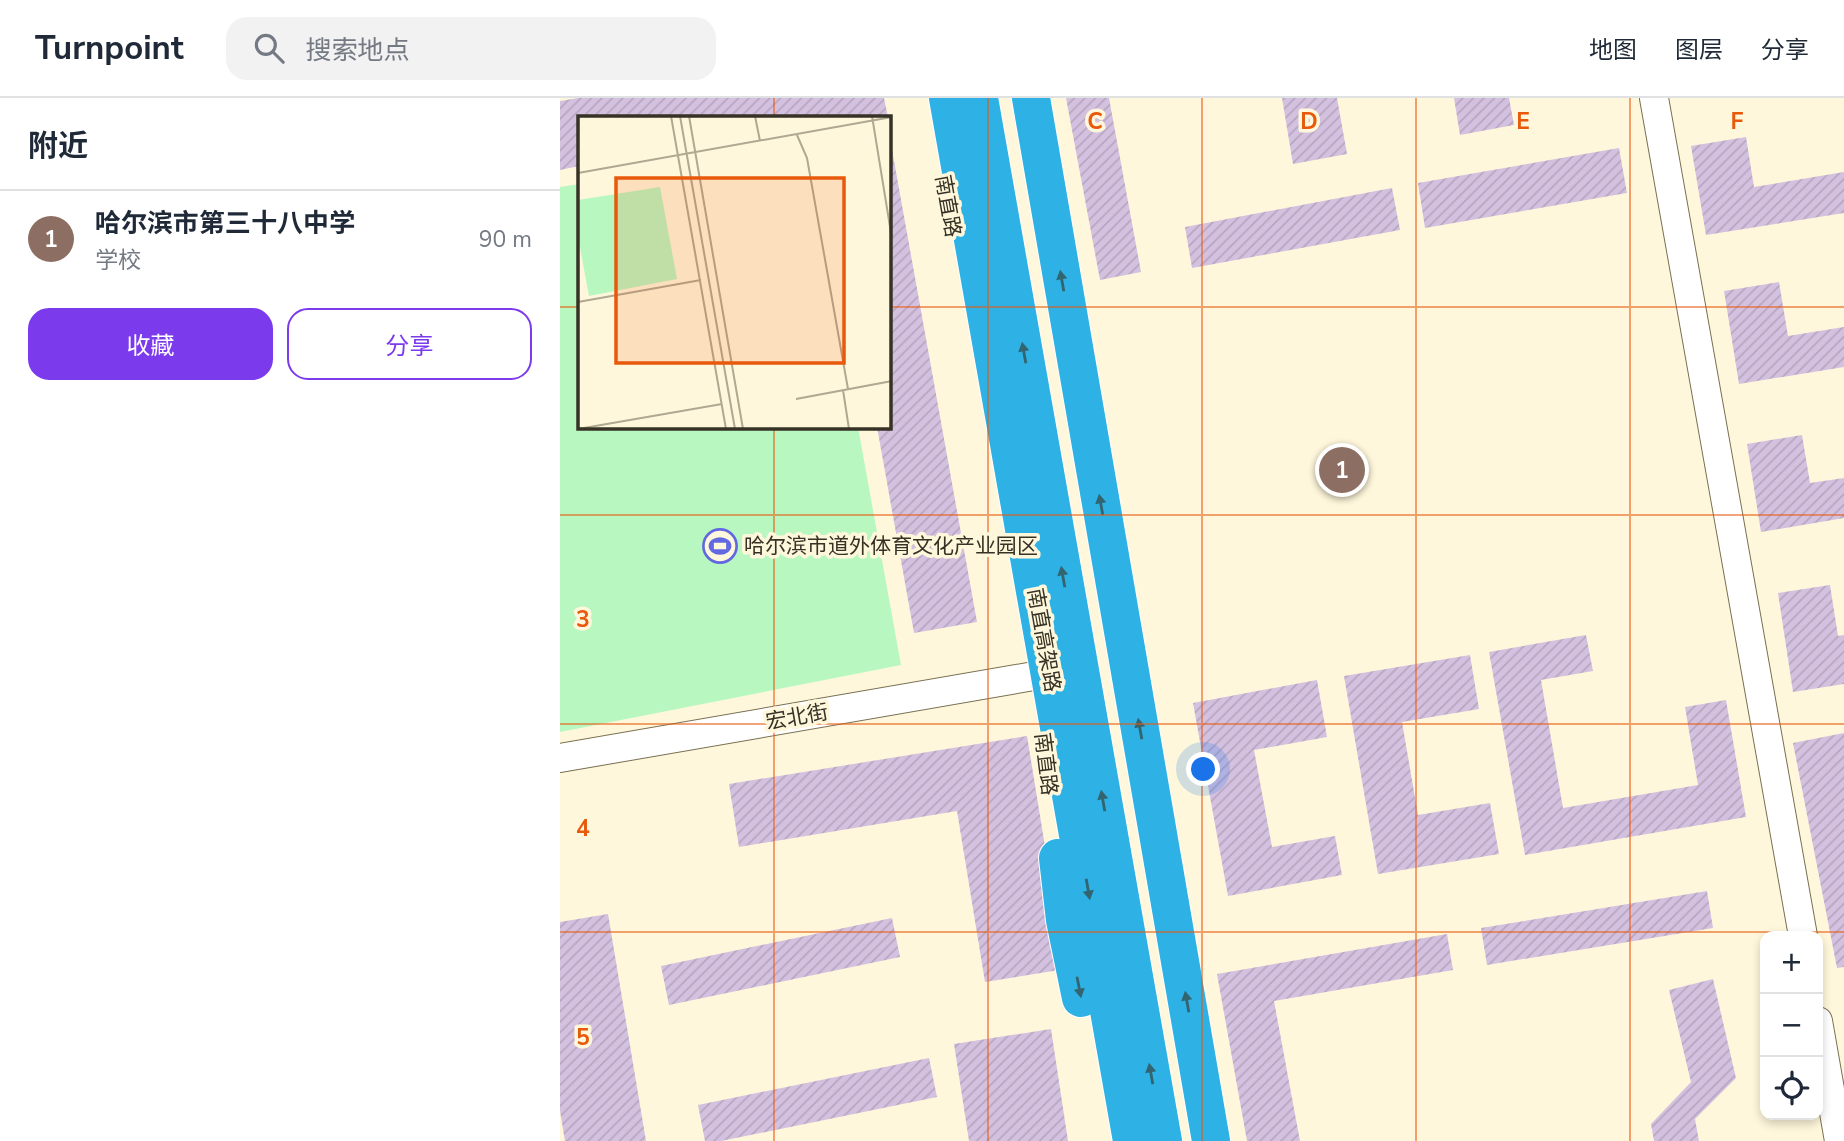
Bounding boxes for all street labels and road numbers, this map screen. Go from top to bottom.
street label: 南直路 [929,173,967,239]
street label: 南直高架路 [1021,586,1067,694]
street label: 宏北街 [764,698,830,736]
street label: 南直路 [1028,731,1064,797]

